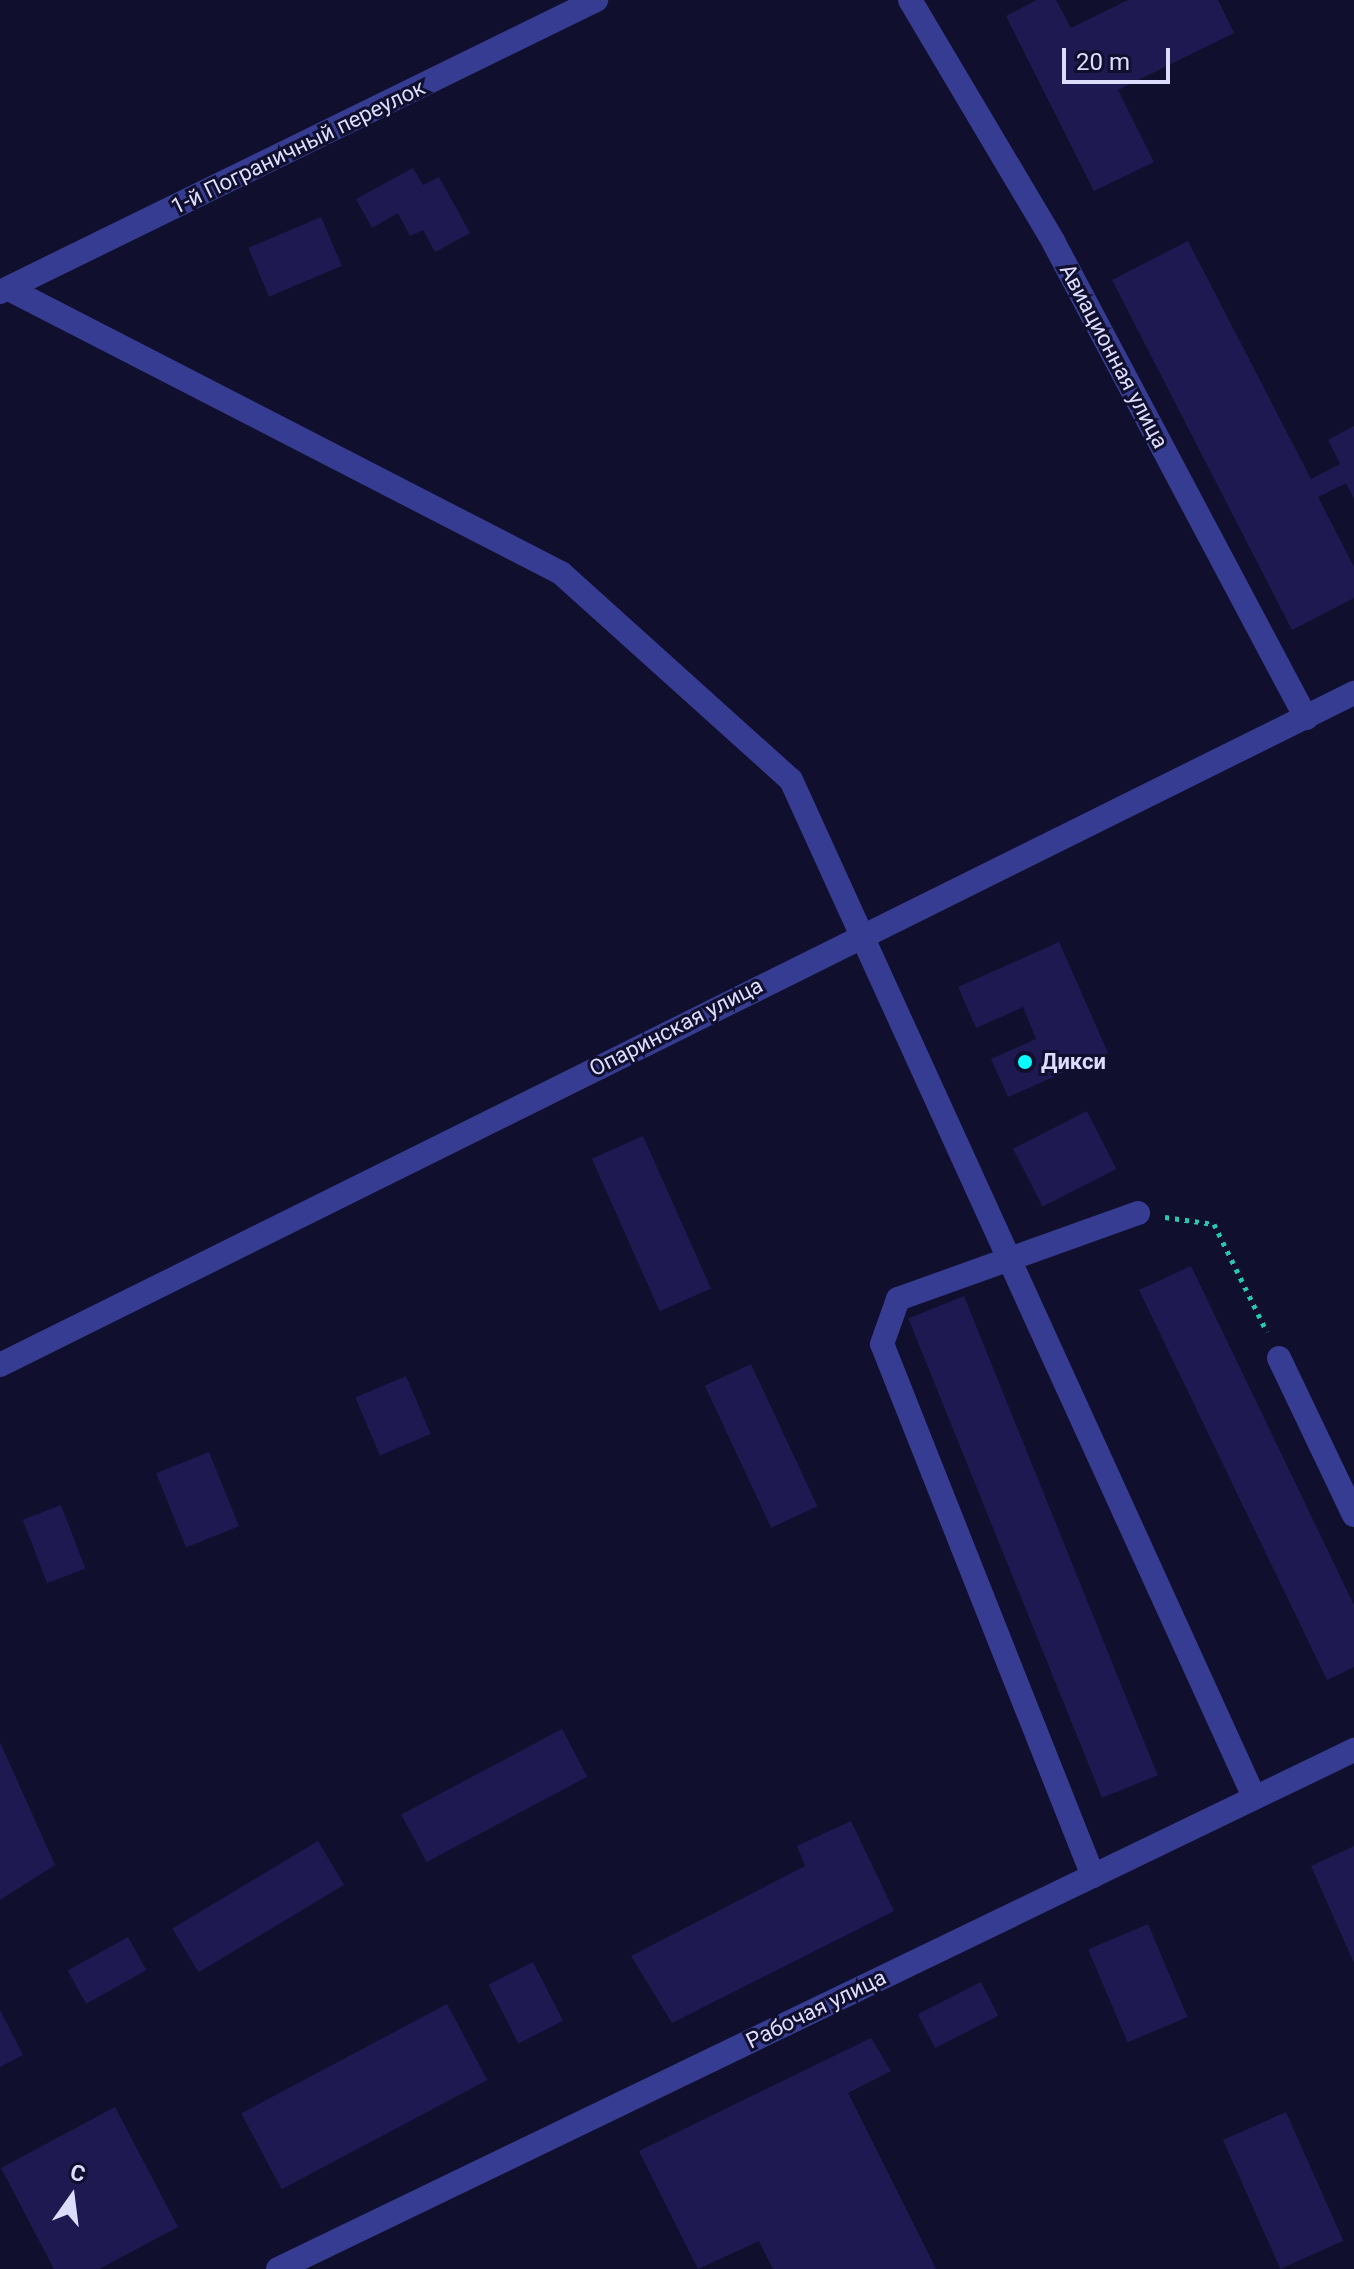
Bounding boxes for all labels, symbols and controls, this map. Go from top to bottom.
scale bar [1066,32,1174,82]
text: 20 m [1076,48,1130,76]
street label: 1-й Пограничный переулок [167,74,429,220]
street label: Авиационная улица [1054,259,1174,453]
street label: Опаринская улица [585,972,767,1082]
place label: Дикси [1041,1049,1106,1075]
marker: Дикси [1016,1053,1034,1071]
street label: Рабочая улица [742,1964,890,2054]
north arrow [32,2157,112,2237]
text: С [68,2159,88,2187]

